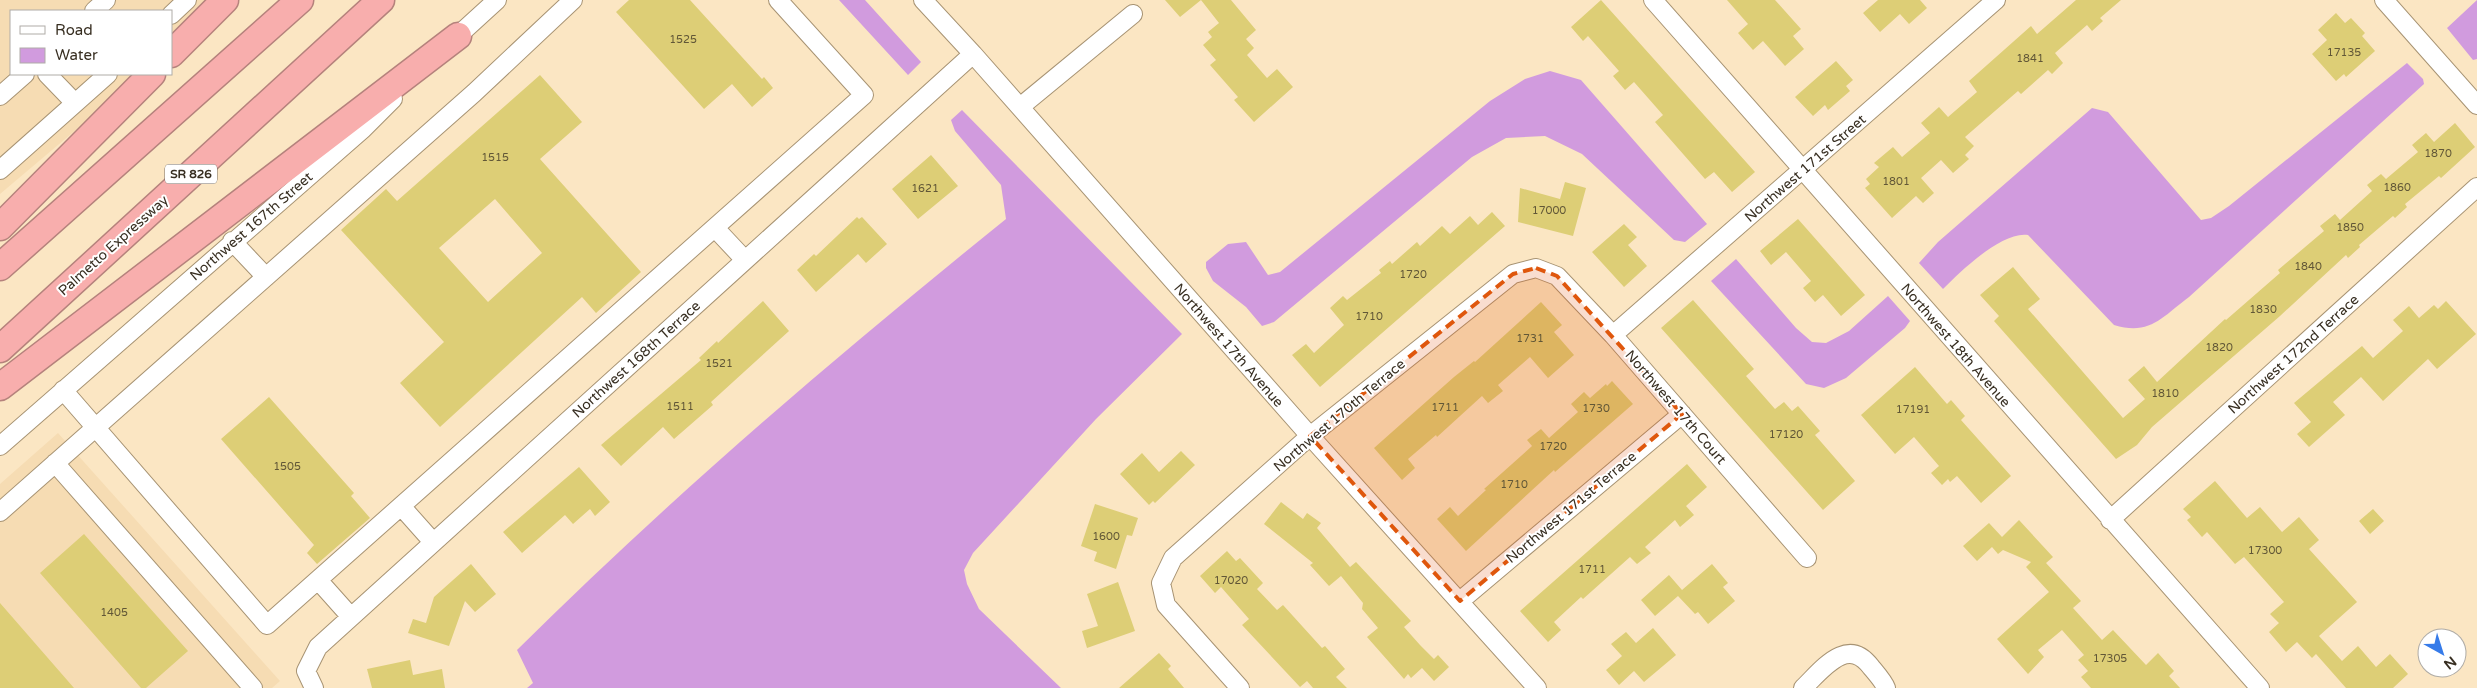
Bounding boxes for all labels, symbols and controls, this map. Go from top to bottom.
legend [10,10,172,75]
text: Road [55,21,93,39]
house number: 1525 [669,33,697,46]
text: Water [55,46,98,64]
house number: 17135 [2327,46,2361,59]
house number: 1841 [2016,52,2044,65]
street label: Northwest 171st Street [1741,111,1870,226]
house number: 1870 [2424,147,2452,160]
house number: 1515 [481,151,509,164]
road number: SR 826 [165,164,217,183]
street label: Northwest 167th Street [186,168,317,284]
house number: 1801 [1882,175,1910,188]
house number: 1860 [2383,181,2411,194]
house number: 1621 [911,182,939,195]
street label: Palmetto Expressway [55,191,172,299]
house number: 17000 [1532,204,1566,217]
house number: 1850 [2336,221,2364,234]
house number: 1840 [2294,260,2322,273]
house number: 1720 [1399,268,1427,281]
street label: Northwest 17th Avenue [1170,280,1287,411]
street label: Northwest 18th Avenue [1897,280,2014,411]
street label: Northwest 172nd Terrace [2224,291,2362,418]
street label: Northwest 168th Terrace [569,297,704,421]
house number: 1830 [2249,303,2277,316]
house number: 1710 [1355,310,1383,323]
house number: 1731 [1516,332,1544,345]
house number: 1820 [2205,341,2233,354]
street label: Northwest 17th Court [1621,347,1730,468]
street label: Northwest 170th Terrace [1270,355,1409,475]
house number: 1521 [705,357,733,370]
house number: 1810 [2151,387,2179,400]
house number: 1511 [666,400,694,413]
house number: 1711 [1431,401,1459,414]
house number: 1730 [1582,402,1610,415]
house number: 17191 [1896,403,1930,416]
house number: 17120 [1769,428,1803,441]
house number: 1720 [1539,440,1567,453]
street label: Northwest 171st Terrace [1503,448,1640,567]
house number: 1505 [273,460,301,473]
house number: 1710 [1500,478,1528,491]
house number: 1600 [1092,530,1120,543]
house number: 17300 [2248,544,2282,557]
house number: 1711 [1578,563,1606,576]
house number: 17020 [1214,574,1248,587]
house number: 1405 [100,606,128,619]
north arrow [2417,628,2467,678]
house number: 17305 [2093,652,2127,665]
text: N [2440,653,2460,673]

